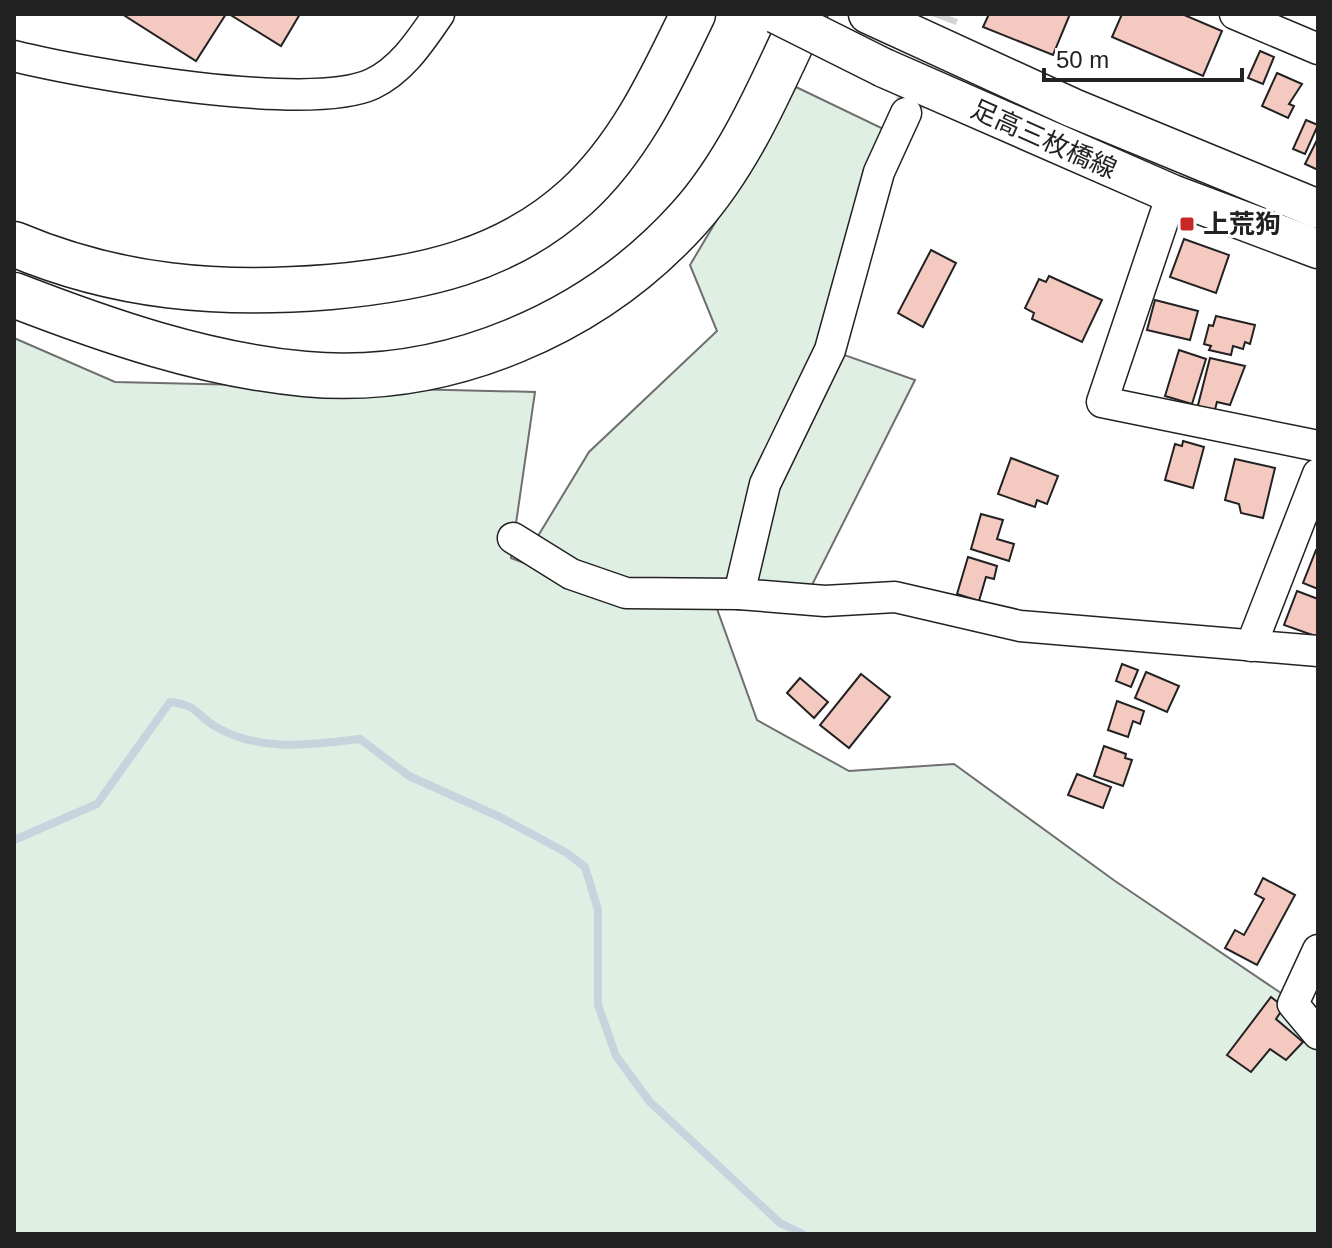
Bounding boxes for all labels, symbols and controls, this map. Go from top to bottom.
scale bar [1044,32,1242,82]
text: 50 m [1056,46,1109,73]
street label: 足高三枚橋線 [967,94,1121,184]
place label: 上荒狗 [1203,209,1281,239]
marker: 上荒狗 [1178,215,1196,233]

